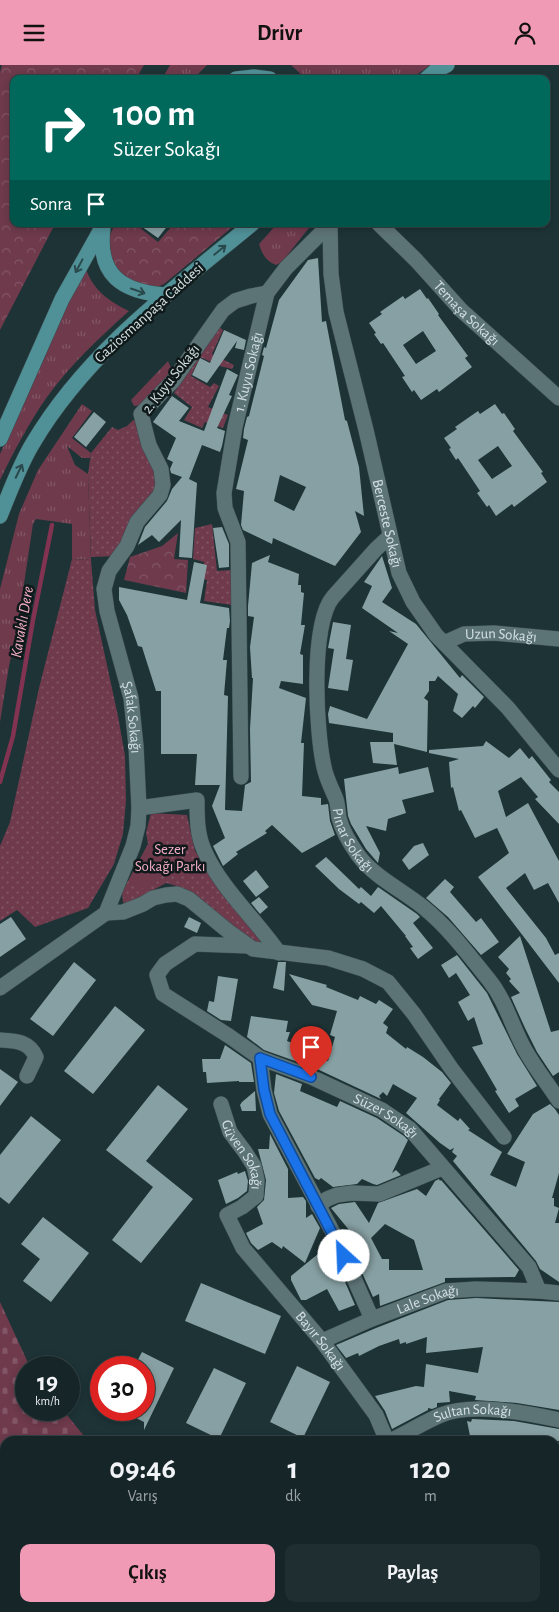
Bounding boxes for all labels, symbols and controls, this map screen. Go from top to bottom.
icon: menu [20,19,48,47]
icon: person [511,19,539,47]
text: Drivr [257,22,302,44]
icon: right [30,95,95,160]
text: 100 m [113,97,196,132]
text: Süzer Sokağı [113,138,221,160]
icon: arrive [82,190,110,218]
text: Sonra [30,195,72,214]
one-way arrow [214,244,227,256]
one-way arrow [74,258,83,273]
street label: Gaziosmanpaşa Caddesi [92,260,206,366]
street label: Temaşa Sokağı [431,278,502,348]
one-way arrow [129,287,145,296]
street label: 1. Kuyu Sokağı [231,330,265,413]
street label: 2. Kuyu Sokağı [139,342,203,416]
one-way arrow [14,464,24,479]
street label: Berceste Sokağı [370,478,405,569]
water label: Kavaklı Dere [8,585,36,659]
street label: Uzun Sokağı [465,625,538,644]
street label: Şafak Sokağı [119,680,144,754]
street label: Pınar Sokağı [330,807,377,875]
park label: Sezer Sokağı Parkı [135,842,205,874]
pin [290,1026,332,1077]
icon: arrive [297,1033,325,1061]
street label: Süzer Sokağı [351,1090,422,1141]
street label: Güven Sokağı [219,1118,265,1190]
position arrow [317,1229,369,1281]
street label: Lale Sokağı [395,1283,459,1316]
street label: Bayır Sokağı [293,1308,348,1373]
speed limit sign: 30 [90,1356,155,1421]
text: 19 [37,1370,58,1395]
text: km/h [35,1395,60,1407]
street label: Sultan Sokağı [431,1401,512,1425]
text: 09:46 [109,1454,176,1484]
text: 1 [288,1454,298,1484]
text: 120 [410,1454,451,1484]
text: Varış [127,1488,158,1504]
text: dk [285,1488,301,1504]
text: m [424,1488,437,1504]
button: Çıkış [20,1544,275,1602]
button: Paylaş [285,1544,540,1602]

